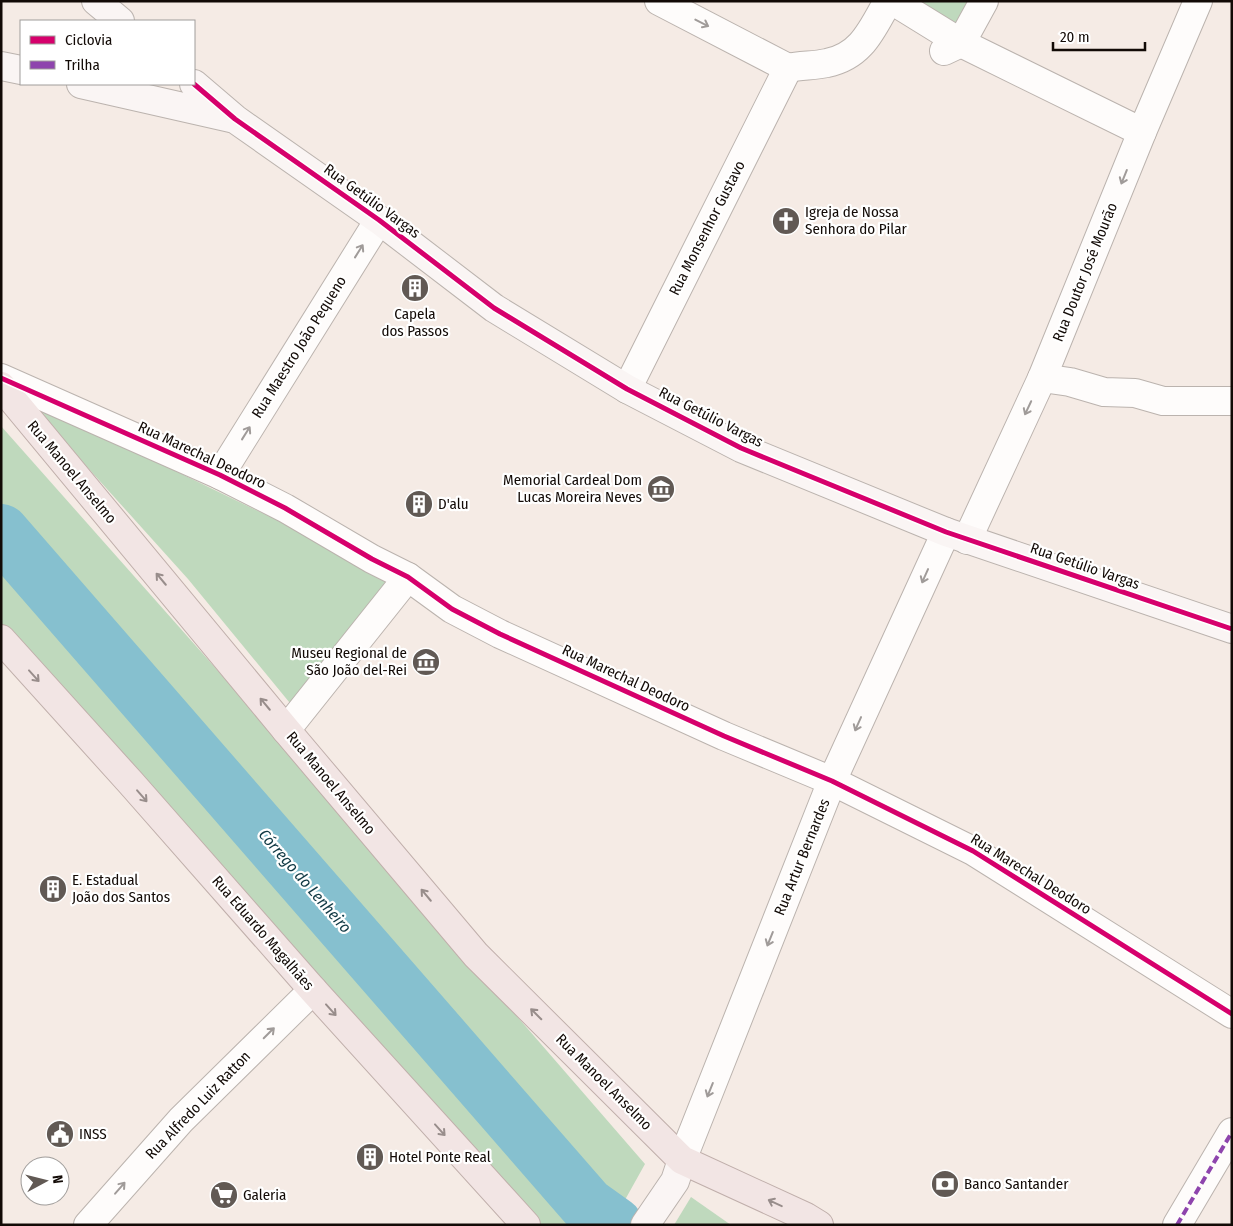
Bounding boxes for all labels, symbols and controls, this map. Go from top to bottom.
one-way arrow [694,19,709,28]
legend [20,20,195,85]
scale bar [1053,20,1146,52]
text: 20 m [1060,28,1090,46]
text: Ciclovia [65,31,112,49]
text: Trilha [65,56,100,74]
street label: Rua Monsenhor Gustavo [665,157,749,298]
street label: Rua Getúlio Vargas [320,160,424,242]
one-way arrow [1118,170,1127,185]
street label: Rua Doutor José Mourão [1049,200,1121,344]
place label: Igreja de Nossa Senhora do Pilar [805,203,908,238]
church icon: Igreja de Nossa Senhora do Pilar [771,206,801,236]
one-way arrow [355,244,365,258]
street label: Rua Maestro João Pequeno [248,272,350,421]
building icon: Capela dos Passos [400,273,430,303]
place label: Capela dos Passos [381,305,449,340]
street label: Rua Getúlio Vargas [656,383,766,451]
one-way arrow [1022,400,1032,415]
street label: Rua Manoel Anselmo [24,417,120,527]
street label: Rua Marechal Deodoro [135,418,269,493]
one-way arrow [241,427,251,441]
place label: Memorial Cardeal Dom Lucas Moreira Neves [503,471,642,506]
museum icon: Memorial Cardeal Dom Lucas Moreira Neves [646,474,676,504]
building icon: D'alu [404,489,434,519]
place label: D'alu [438,495,469,513]
street label: Rua Getúlio Vargas [1028,539,1142,593]
one-way arrow [920,568,930,583]
one-way arrow [156,573,167,586]
street label: Rua Marechal Deodoro [559,641,693,716]
place label: Museu Regional de São João del-Rei [291,644,407,679]
museum icon: Museu Regional de São João del-Rei [411,647,441,677]
one-way arrow [28,669,40,682]
one-way arrow [259,698,270,711]
one-way arrow [853,716,863,731]
street label: Rua Manoel Anselmo [283,728,379,838]
one-way arrow [137,790,148,803]
street label: Rua Artur Bernardes [770,796,834,918]
water label: Córrego do Lenheiro [255,825,355,937]
street label: Rua Marechal Deodoro [967,830,1095,918]
place label: E. Estadual João dos Santos [72,871,170,906]
street label: Rua Eduardo Magalhães [208,872,318,994]
building icon: E. Estadual João dos Santos [38,874,68,904]
one-way arrow [421,889,432,902]
one-way arrow [765,931,774,946]
one-way arrow [325,1004,337,1017]
one-way arrow [530,1008,542,1020]
one-way arrow [263,1027,275,1039]
street label: Rua Manoel Anselmo [552,1030,656,1134]
street label: Rua Alfredo Luiz Ratton [142,1047,254,1163]
one-way arrow [705,1082,714,1098]
public building icon: INSS [45,1119,75,1149]
one-way arrow [434,1124,446,1137]
place label: INSS [79,1125,107,1143]
building icon: Hotel Ponte Real [355,1142,385,1172]
place label: Hotel Ponte Real [389,1148,491,1166]
north arrow [20,1156,70,1206]
bank icon: Banco Santander [930,1169,960,1199]
text: N [48,1174,66,1185]
place label: Banco Santander [964,1175,1069,1193]
supermarket icon: Galeria [209,1180,239,1210]
one-way arrow [114,1182,125,1195]
place label: Galeria [243,1186,286,1204]
one-way arrow [768,1197,783,1207]

